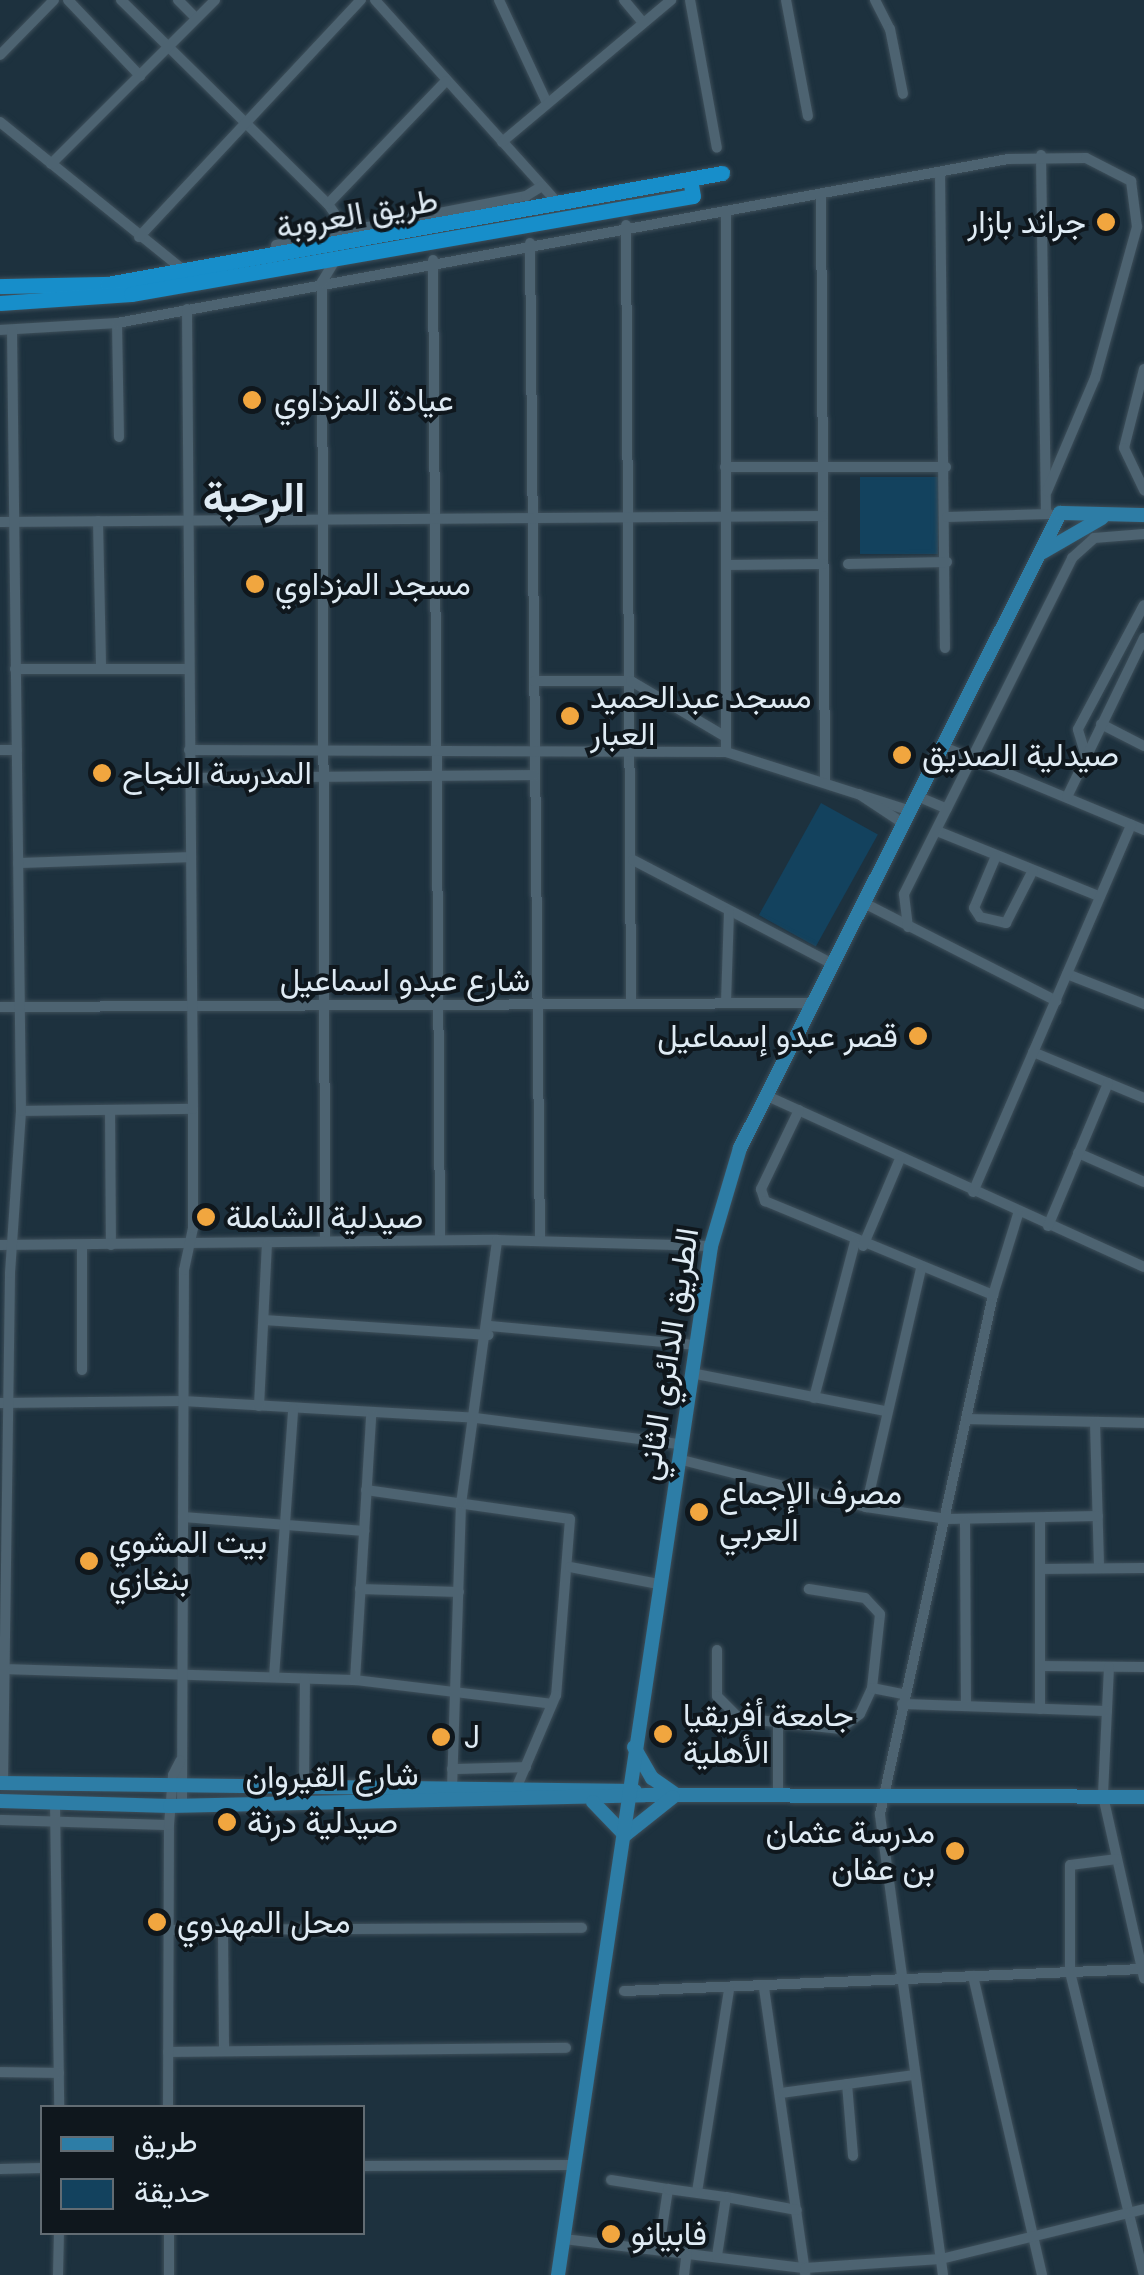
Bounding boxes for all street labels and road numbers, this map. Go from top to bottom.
street label: طريق العروبة [273,181,441,247]
street label: شارع عبدو اسماعيل [280,961,530,999]
street label: الطريق الدائري الثاني [629,1225,707,1483]
street label: شارع القيروان [245,1755,419,1797]

